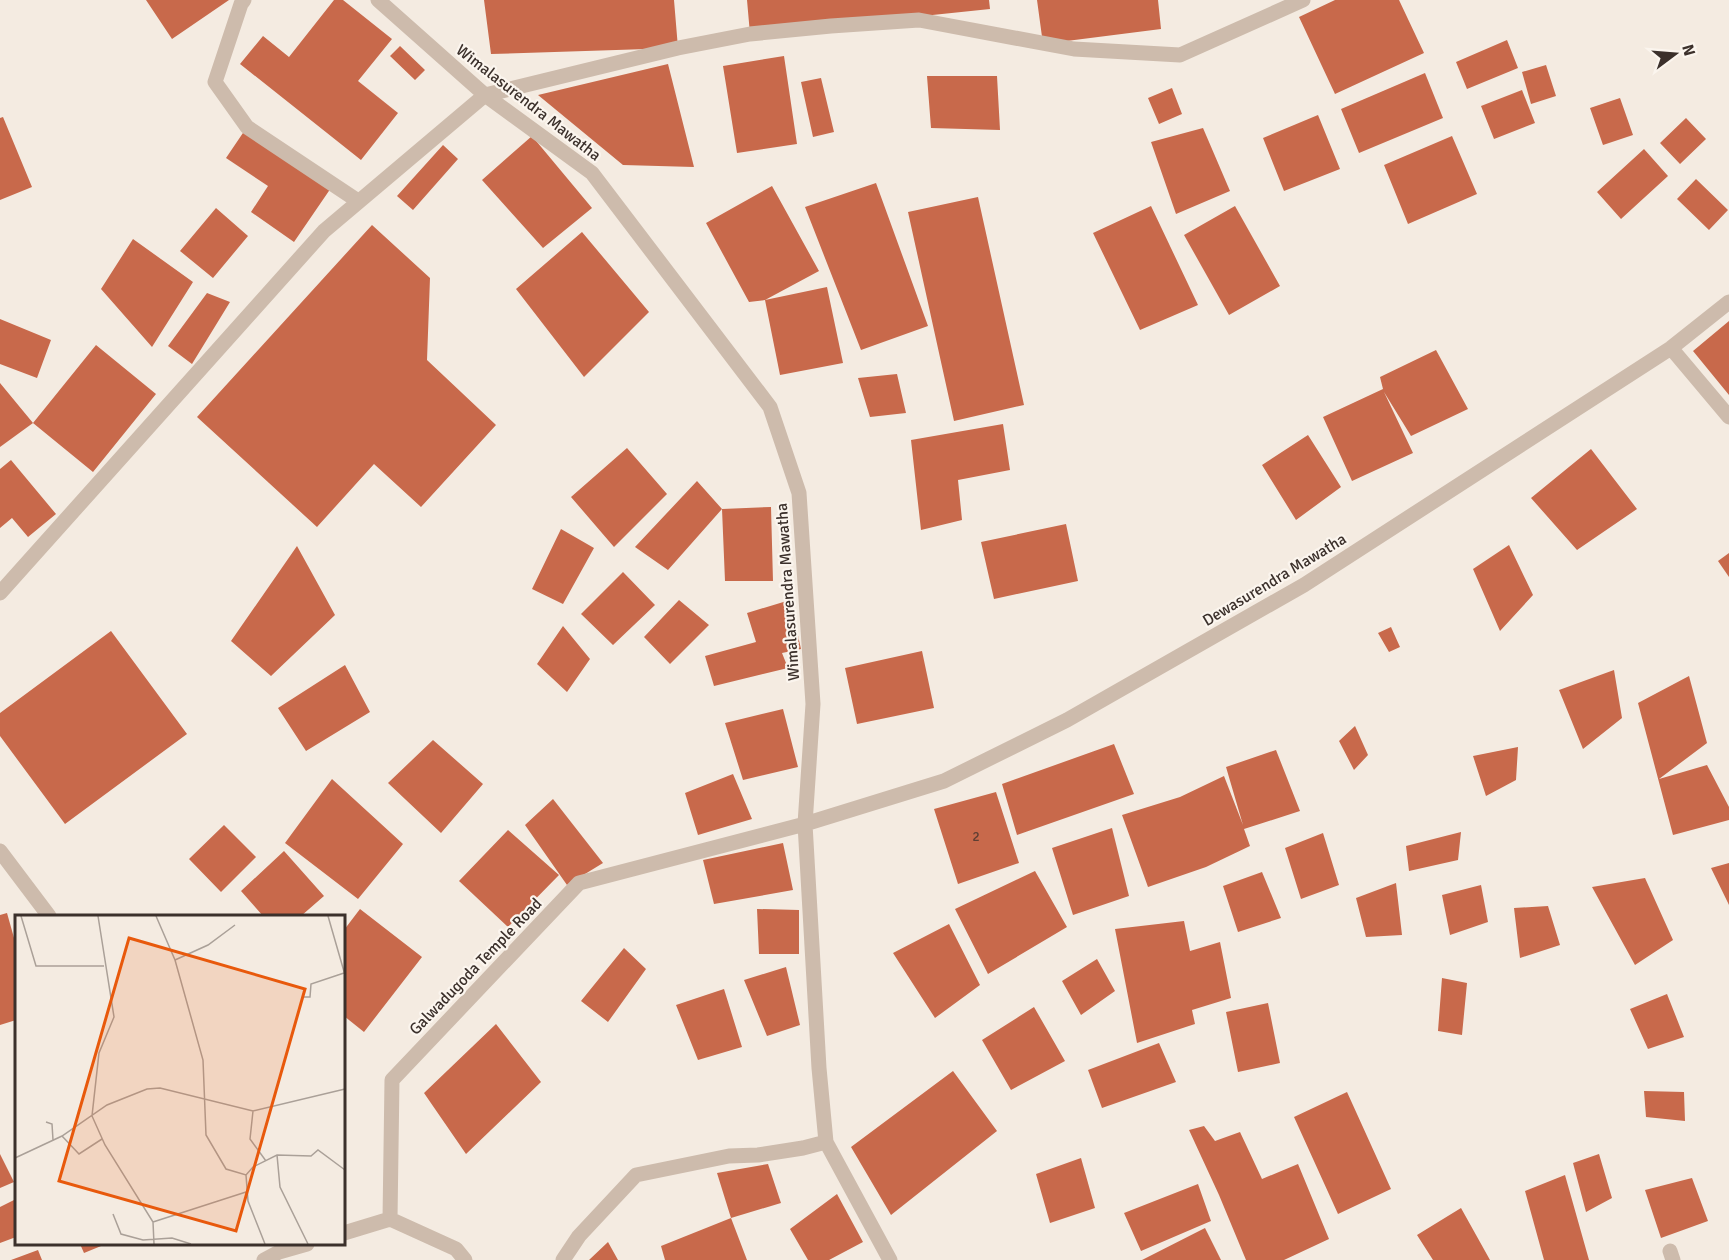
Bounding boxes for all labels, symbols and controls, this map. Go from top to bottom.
north arrow [1645,24,1705,84]
street label: Wimalasurendra Mawatha [452,40,605,166]
text: N [1677,42,1700,58]
street label: Wimalasurendra Mawatha [772,502,804,682]
street label: Dewasurendra Mawatha [1199,529,1350,631]
house number: 2 [972,828,980,845]
street label: Galwadugoda Temple Road [405,894,546,1039]
inset map [15,915,345,1245]

